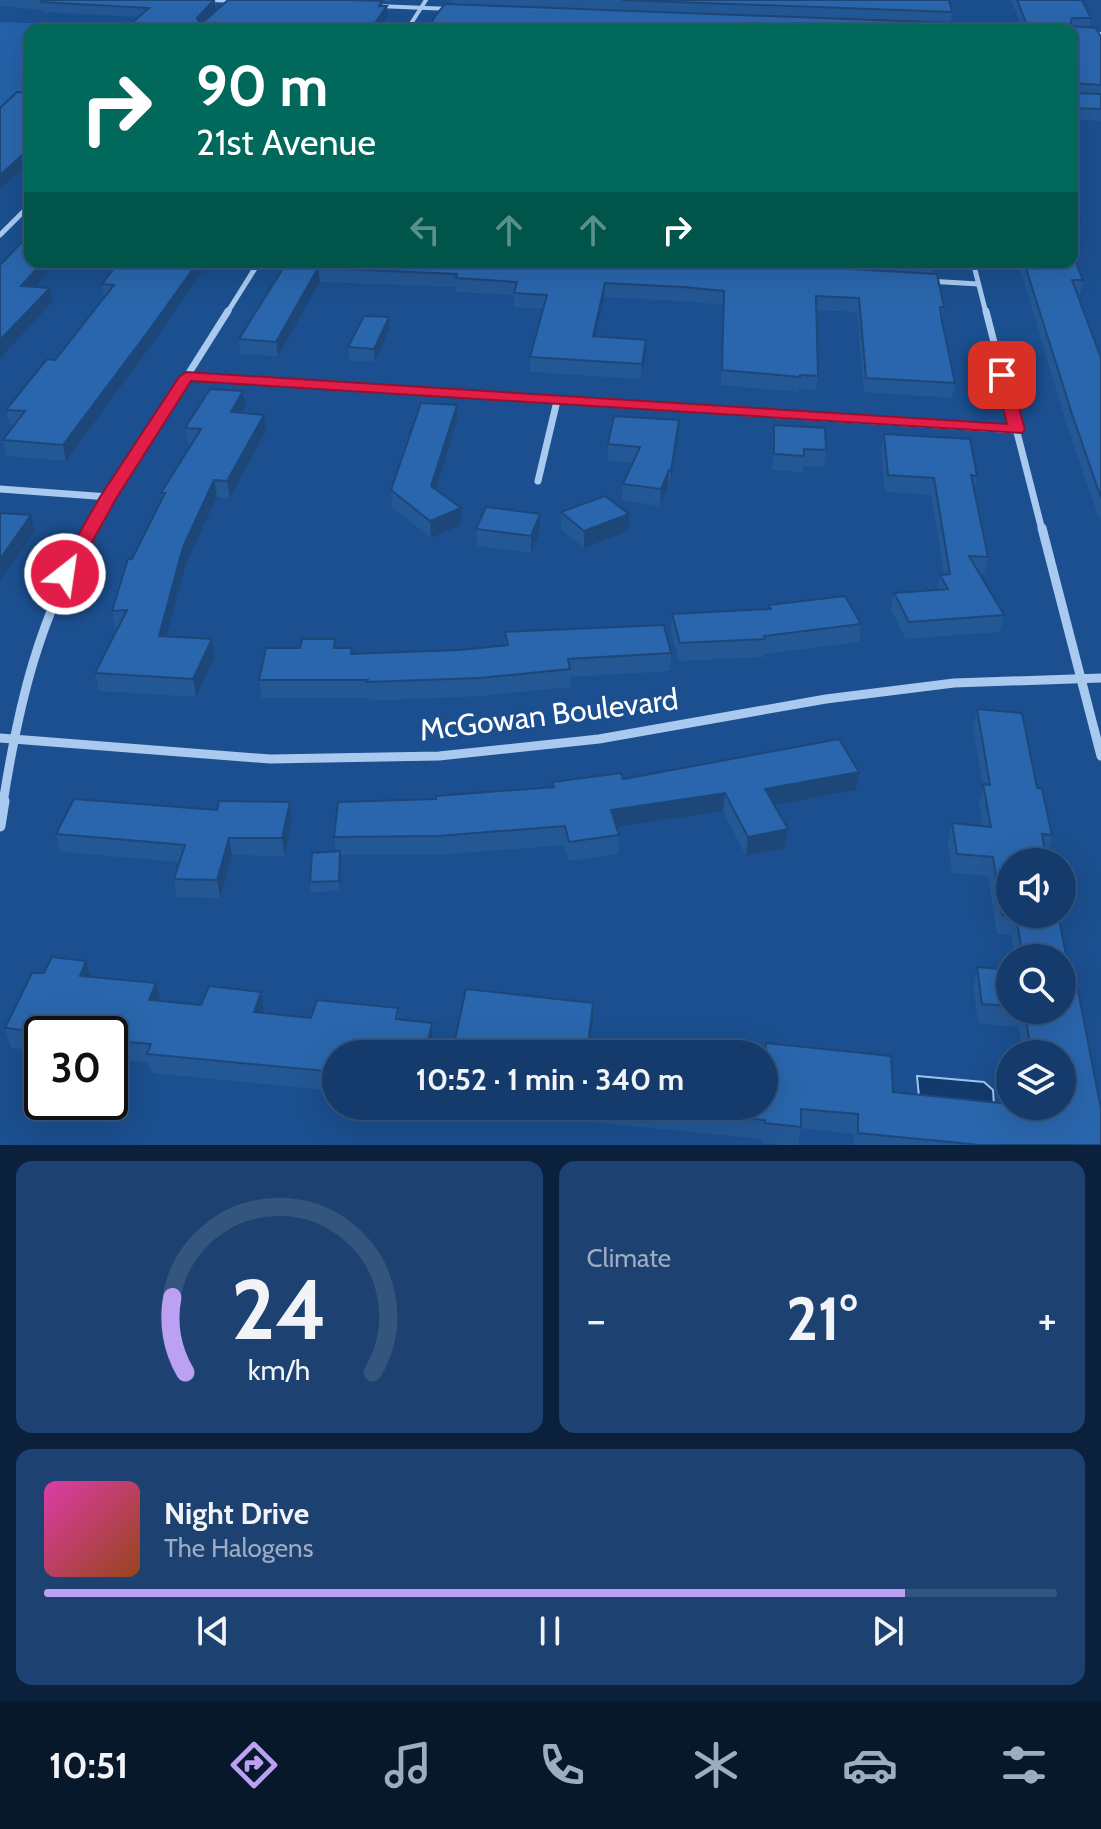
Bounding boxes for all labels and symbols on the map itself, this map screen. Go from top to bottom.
pin [968,341,1036,409]
position arrow [23,532,107,616]
street label: McGowan Boulevard [418,680,680,749]
speed limit sign: 30 [24,1016,128,1120]

